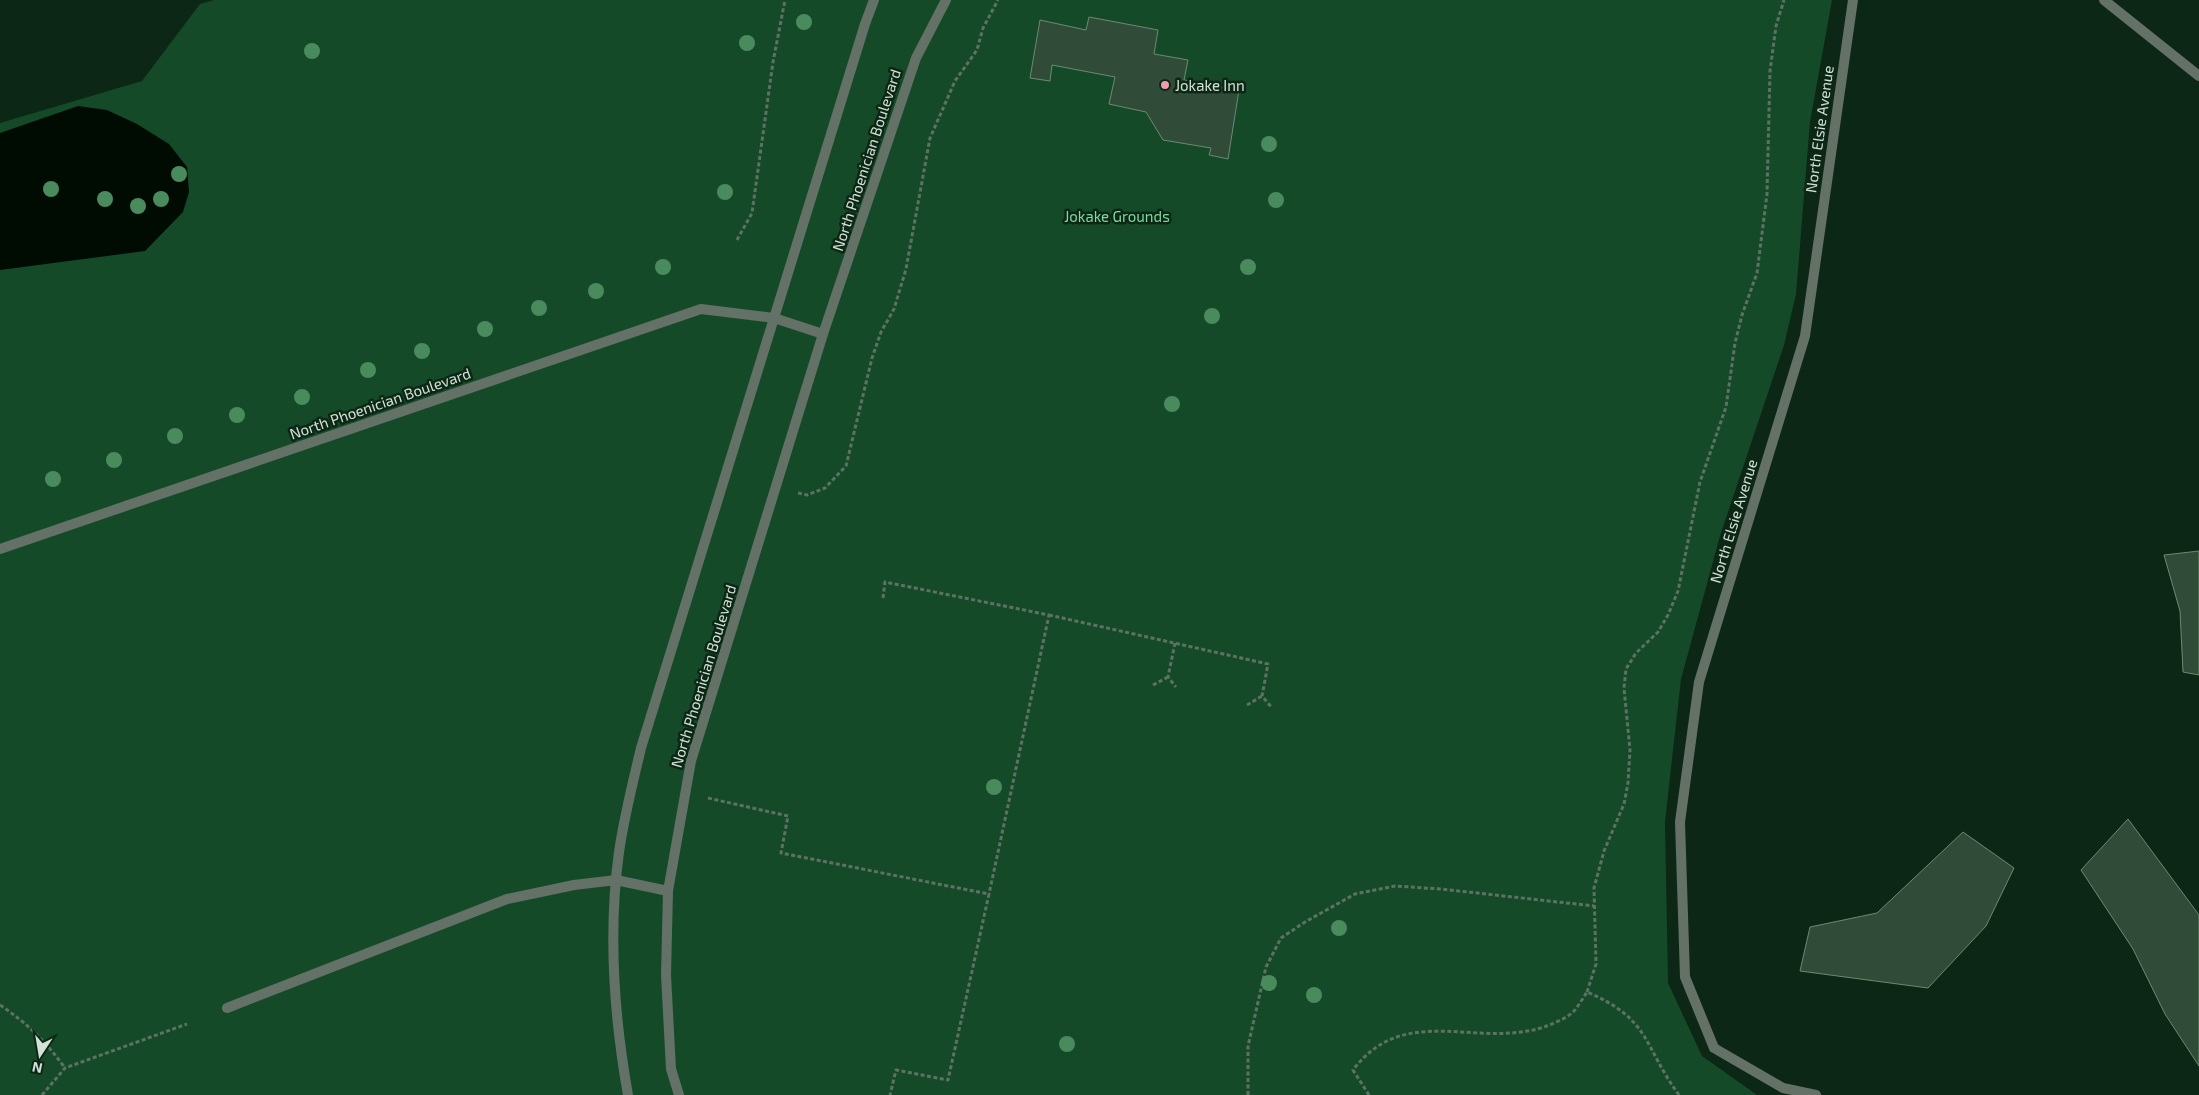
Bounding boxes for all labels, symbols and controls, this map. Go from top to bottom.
street label: North Elsie Avenue [1801,64,1837,194]
street label: North Phoenician Boulevard [828,67,904,253]
place label: Jokake Inn [1175,76,1245,94]
marker: Jokake Inn [1159,79,1171,91]
park label: Jokake Grounds [1064,207,1170,225]
street label: North Phoenician Boulevard [287,364,473,442]
street label: North Elsie Avenue [1706,457,1760,585]
street label: North Phoenician Boulevard [667,582,739,770]
north arrow [15,1030,65,1080]
text: N [30,1059,44,1078]

